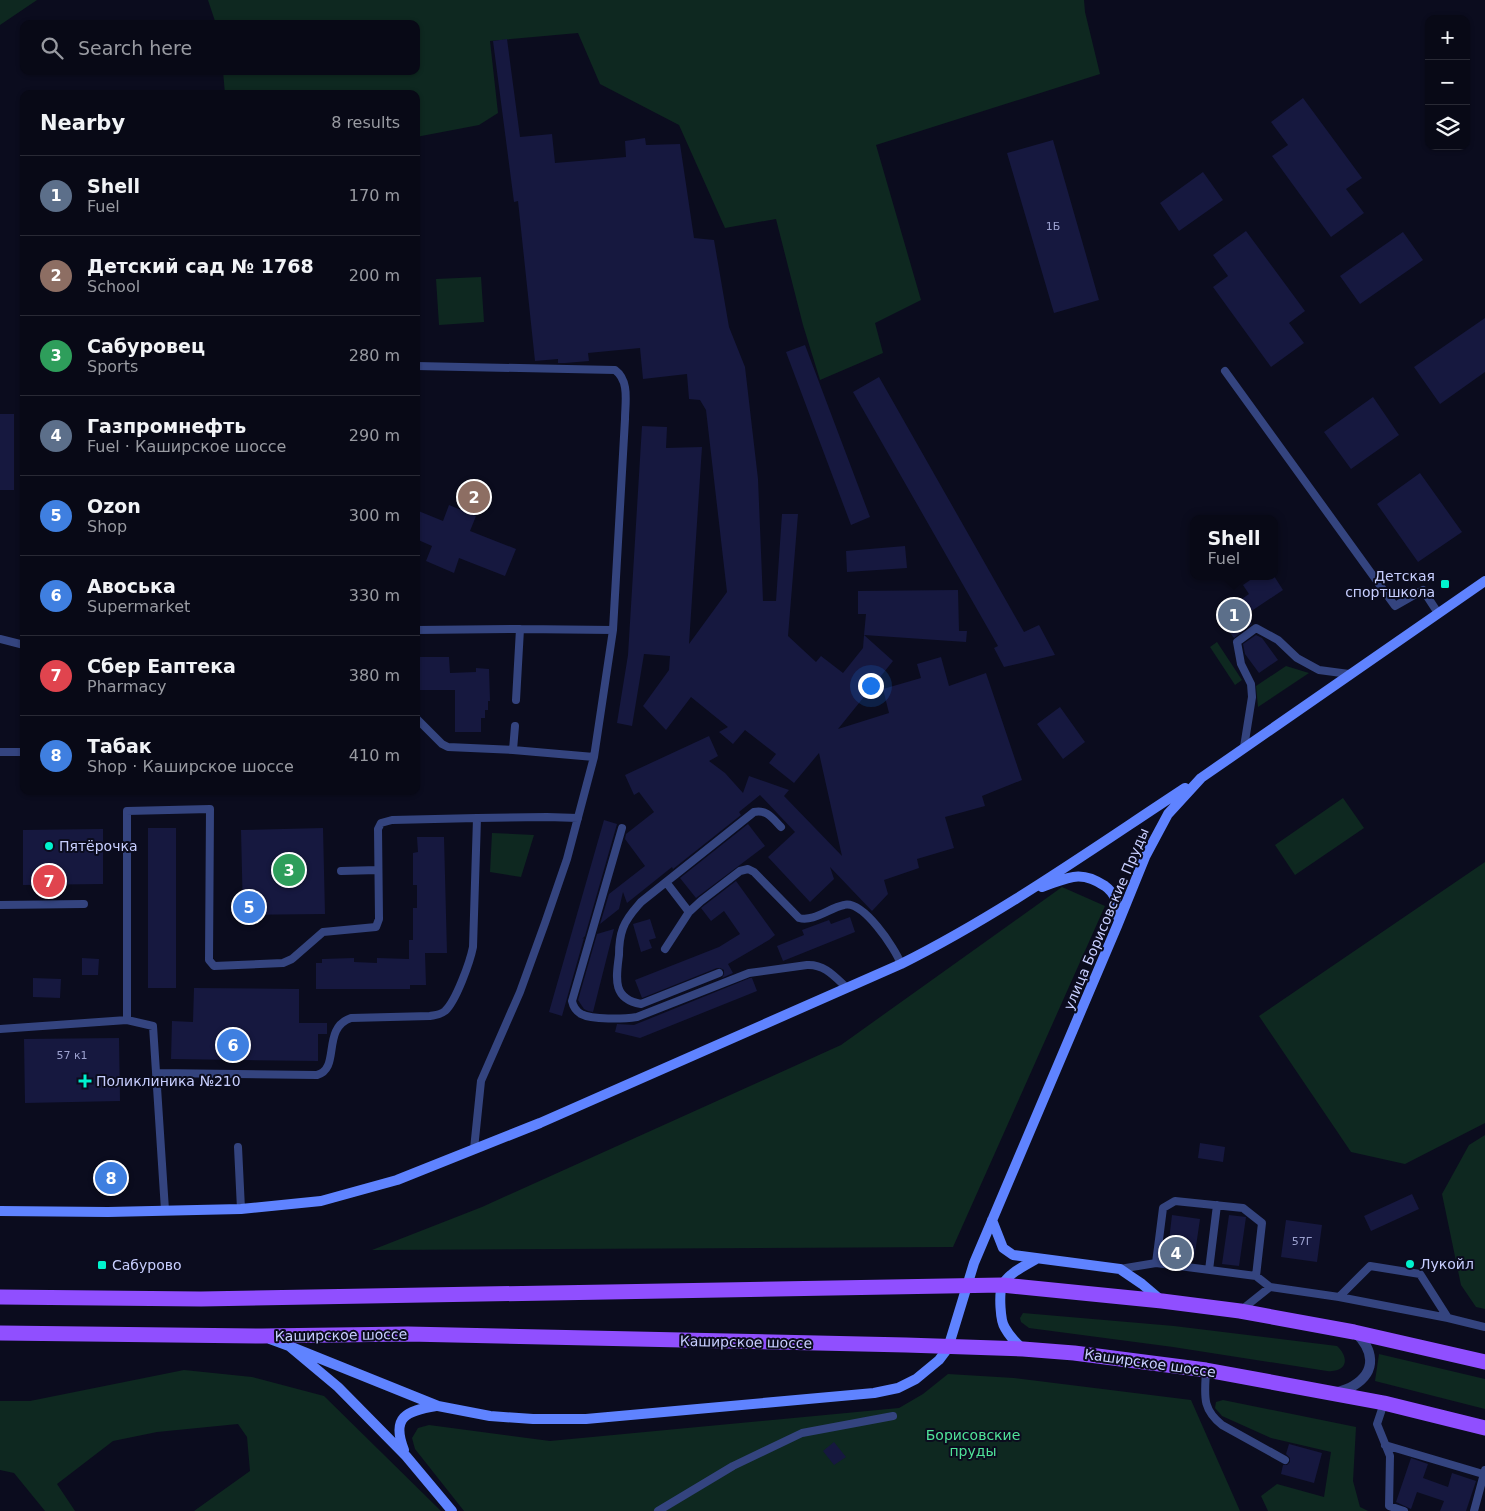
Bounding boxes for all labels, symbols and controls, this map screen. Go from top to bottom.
map controls [1425,15,1470,150]
button: + [1425,15,1470,60]
search box [20,20,420,75]
icon: search [38,34,66,62]
text: Search here [78,37,192,59]
button: − [1425,60,1470,105]
button: layers [1425,105,1470,150]
text: Nearby [40,111,125,135]
text: 8 results [331,113,400,132]
text: Shell [87,175,140,197]
text: 1 [50,186,62,205]
text: 170 m [349,186,400,205]
text: Fuel [87,197,120,216]
house number: 1Б [1046,220,1060,233]
text: Детский сад № 1768 [87,255,314,277]
text: 2 [50,266,62,285]
text: 200 m [349,266,400,285]
text: School [87,277,140,296]
text: Сабуровец [87,335,205,357]
text: 3 [50,346,62,365]
text: 280 m [349,346,400,365]
text: Sports [87,357,138,376]
text: Газпромнефть [87,415,246,437]
text: 4 [50,426,62,445]
text: 290 m [349,426,400,445]
text: Fuel · Каширское шоссе [87,437,286,456]
pin: 2 [458,478,490,516]
text: Ozon [87,495,141,517]
text: 5 [50,506,62,525]
text: 300 m [349,506,400,525]
popup [1190,515,1278,580]
text: Shop [87,517,127,536]
text: Shell [1207,527,1261,549]
text: Fuel [1207,549,1240,568]
place label: Детская спортшкола [1345,568,1435,600]
text: Авоська [87,575,176,597]
marker: Детская спортшкола [1439,578,1451,590]
text: 6 [50,586,62,605]
text: 330 m [349,586,400,605]
pin: 1 [1218,596,1250,634]
text: Supermarket [87,597,190,616]
text: Сбер Еаптека [87,655,236,677]
text: 7 [50,666,62,685]
text: 380 m [349,666,400,685]
your location [858,673,884,699]
text: Pharmacy [87,677,167,696]
text: Табак [87,735,152,757]
text: 8 [50,746,62,765]
text: 410 m [349,746,400,765]
text: Shop · Каширское шоссе [87,757,294,776]
street label: улица Борисовские Пруды [1060,826,1152,1012]
place label: Пятёрочка [59,838,137,854]
marker: Пятёрочка [43,840,55,852]
pin: 3 [273,851,305,889]
pin: 7 [33,862,65,900]
pin: 5 [233,888,265,926]
pin: 6 [217,1026,249,1064]
house number: 57 к1 [56,1049,88,1062]
place label: Поликлиника №210 [96,1073,241,1089]
marker: Поликлиника №210 [78,1074,92,1088]
pin: 8 [95,1159,127,1197]
pin: 4 [1160,1234,1192,1272]
house number: 57Г [1292,1235,1313,1248]
place label: Лукойл [1420,1256,1474,1272]
place label: Сабурово [112,1257,182,1273]
marker: Лукойл [1404,1258,1416,1270]
marker: Сабурово [96,1259,108,1271]
street label: Каширское шоссе [275,1326,407,1344]
street label: Каширское шоссе [680,1333,812,1351]
street label: Каширское шоссе [1083,1346,1217,1380]
park label: Борисовские пруды [926,1427,1020,1459]

